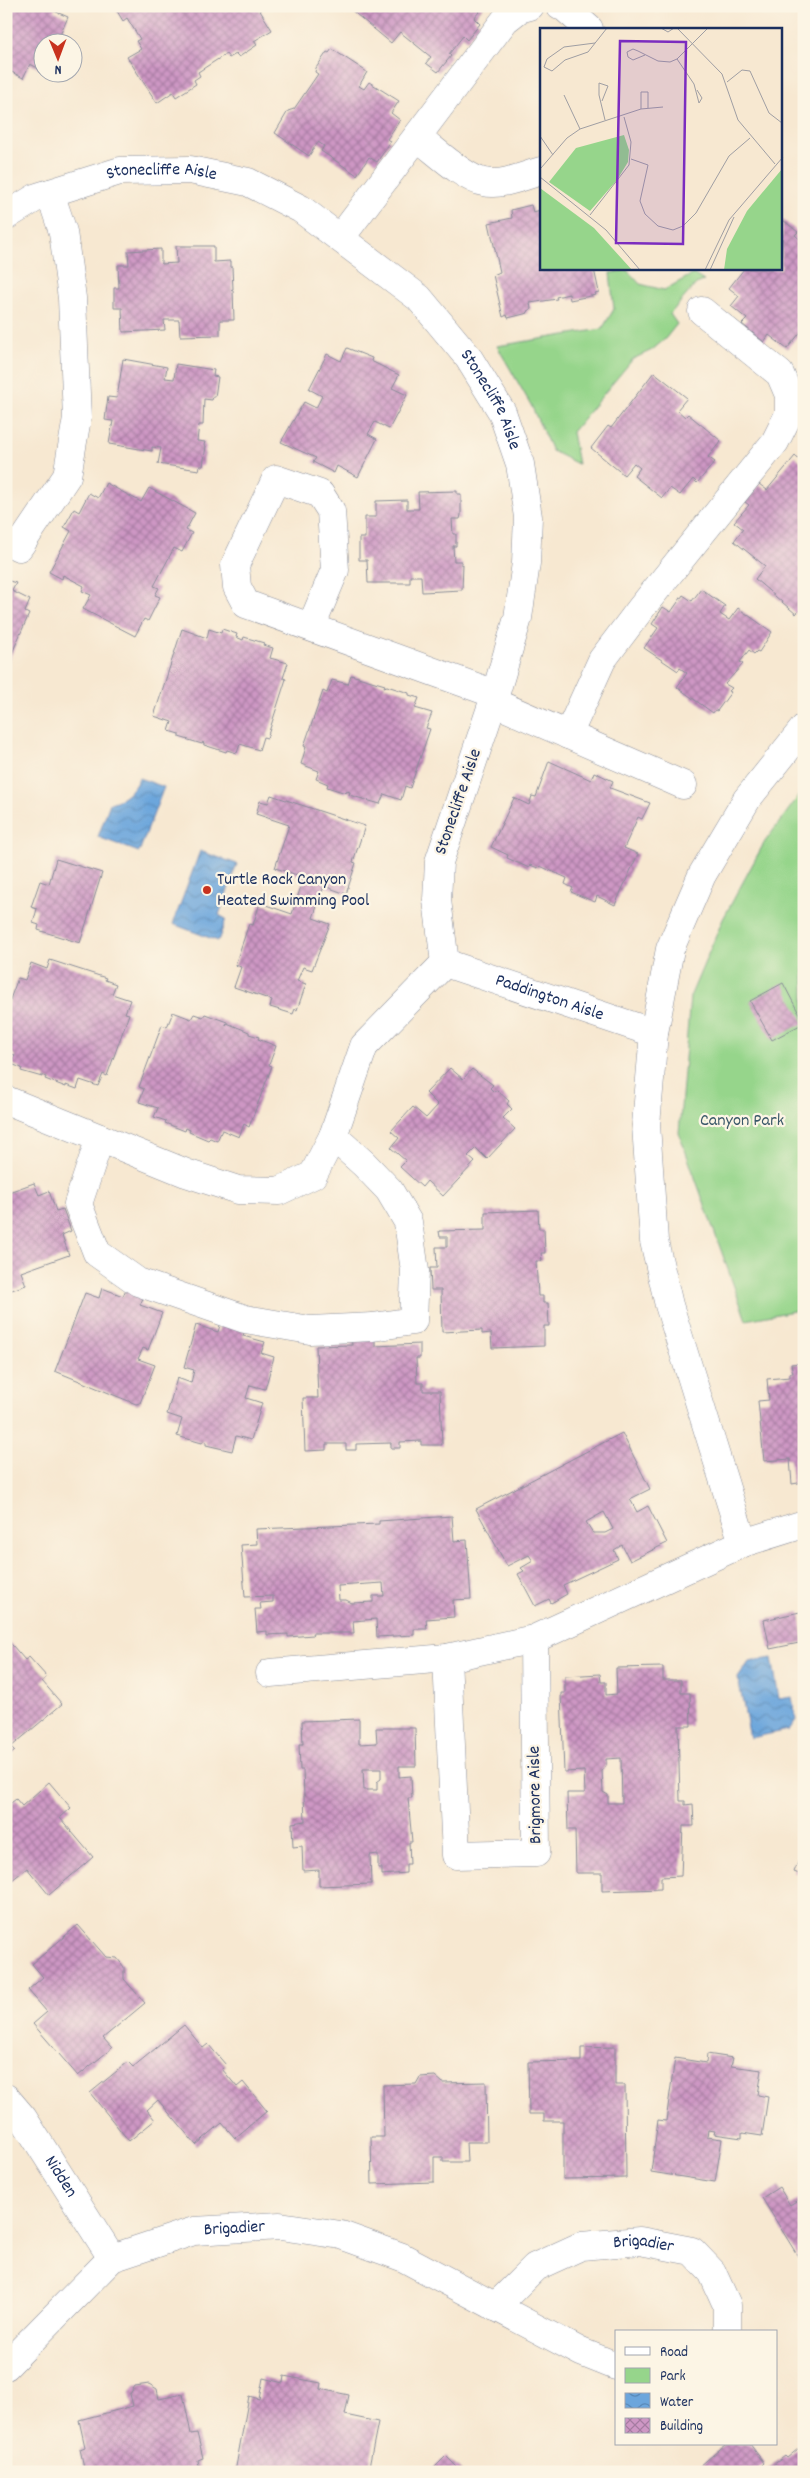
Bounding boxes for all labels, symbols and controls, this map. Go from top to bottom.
inset map [540,28,782,270]
north arrow [32,32,82,82]
text: N [54,59,62,79]
street label: Stonecliffe Aisle [103,157,219,188]
street label: Stonecliffe Aisle [454,344,527,453]
street label: Stonecliffe Aisle [429,745,489,858]
place label: Turtle Rock Canyon Heated Swimming Pool [217,868,370,914]
marker: Turtle Rock Canyon Heated Swimming Pool [201,884,213,896]
street label: Paddington Aisle [492,968,607,1028]
park label: Canyon Park [700,1109,784,1134]
street label: Brigmore Aisle [523,1746,549,1844]
street label: Nidden [38,2151,83,2203]
street label: Brigadier [203,2214,266,2243]
street label: Brigadier [612,2229,676,2260]
legend [615,2330,778,2446]
text: Road [660,2342,688,2364]
text: Park [660,2366,686,2388]
text: Water [660,2392,694,2414]
text: Building [660,2416,703,2438]

